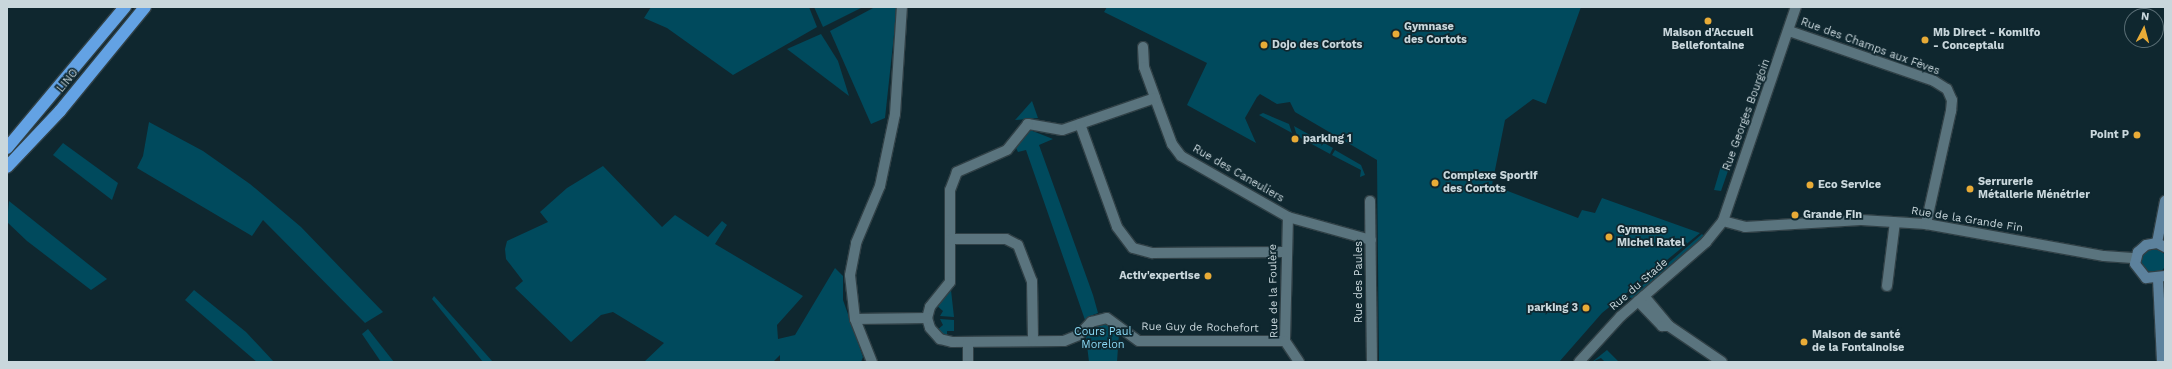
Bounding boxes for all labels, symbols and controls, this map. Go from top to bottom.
north arrow [2124,8,2164,48]
text: N [2140,10,2150,23]
marker: Maison d'Accueil Bellefontaine [1703,16,1713,26]
street label: Rue des Champs aux Fèves [1799,16,1941,78]
place label: Gymnase des Cortots [1404,21,1467,47]
place label: Maison d'Accueil Bellefontaine [1663,27,1753,53]
place label: Mb Direct - Komilfo - Conceptalu [1933,27,2040,53]
marker: Gymnase des Cortots [1391,29,1401,39]
marker: Mb Direct - Komilfo - Conceptalu [1920,35,1930,45]
place label: Dojo des Cortots [1272,38,1362,52]
marker: Dojo des Cortots [1259,40,1269,50]
street label: Rue Georges Bourgoin [1721,57,1773,173]
street label: LINO [55,67,81,95]
place label: Point P [2090,128,2129,142]
marker: Point P [2132,130,2142,140]
place label: parking 1 [1303,132,1352,146]
marker: parking 1 [1290,134,1300,144]
street label: Rue des Caneuliers [1190,142,1286,206]
place label: Complexe Sportif des Cortots [1443,170,1537,196]
place label: Serrurerie Métallerie Ménétrier [1978,176,2090,202]
marker: Complexe Sportif des Cortots [1430,178,1440,188]
place label: Eco Service [1818,178,1881,192]
marker: Eco Service [1805,180,1815,190]
marker: Serrurerie Métallerie Ménétrier [1965,184,1975,194]
street label: Rue de la Grande Fin [1910,205,2024,235]
place label: Grande Fin [1803,208,1862,222]
marker: Grande Fin [1790,210,1800,220]
place label: Gymnase Michel Ratel [1617,224,1685,250]
marker: Gymnase Michel Ratel [1604,232,1614,242]
street label: Rue des Paules [1352,241,1366,323]
street label: Rue de la Foulère [1267,244,1281,338]
street label: Rue du Stade [1607,256,1671,314]
place label: Activ'expertise [1119,269,1200,283]
marker: Activ'expertise [1203,271,1213,281]
place label: parking 3 [1527,301,1578,315]
marker: parking 3 [1581,303,1591,313]
street label: Rue Guy de Rochefort [1141,320,1259,336]
park label: Cours Paul Morelon [1074,326,1132,352]
place label: Maison de santé de la Fontainoise [1812,329,1904,355]
marker: Maison de santé de la Fontainoise [1799,337,1809,347]

